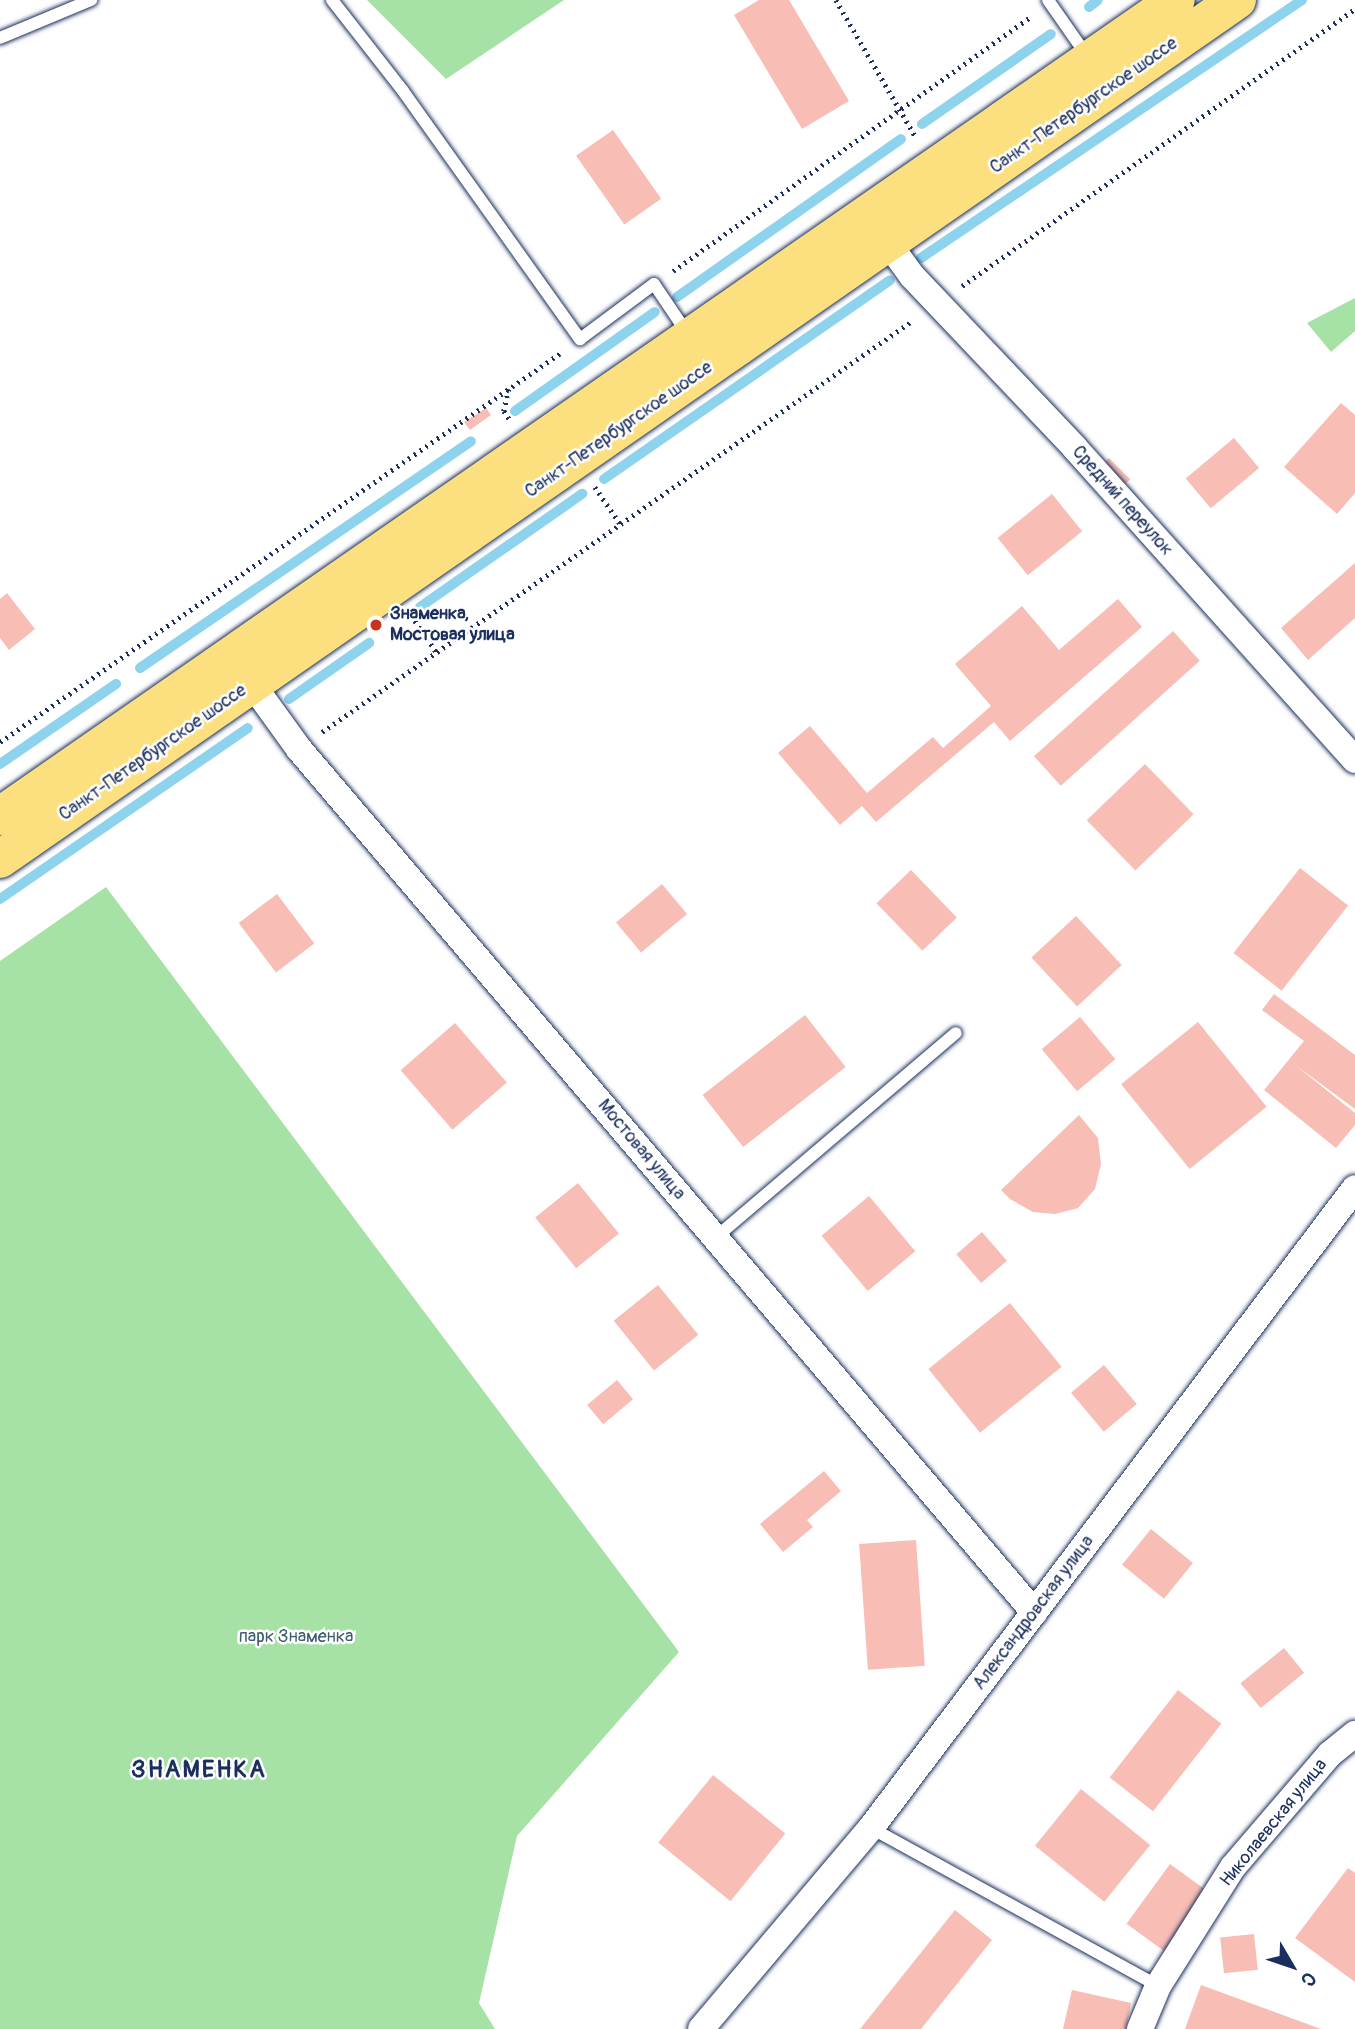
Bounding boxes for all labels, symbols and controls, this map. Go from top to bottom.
street label: Санкт-Петербургское шоссе [986,33,1182,179]
street label: Санкт-Петербургское шоссе [521,357,717,503]
street label: Средний переулок [1067,442,1177,560]
place label: Знаменка, Мостовая улица [390,604,515,646]
marker: Знаменка, Мостовая улица [368,617,384,633]
street label: Санкт-Петербургское шоссе [55,680,251,826]
street label: Мостовая улица [593,1095,689,1205]
street label: Александровская улица [969,1532,1099,1694]
park label: парк Знаменка [239,1626,353,1648]
street label: Николаевская улица [1216,1755,1332,1891]
district label: ЗНАМЕНКА [132,1756,266,1784]
north arrow [1257,1931,1327,2001]
text: С [1295,1967,1321,1991]

